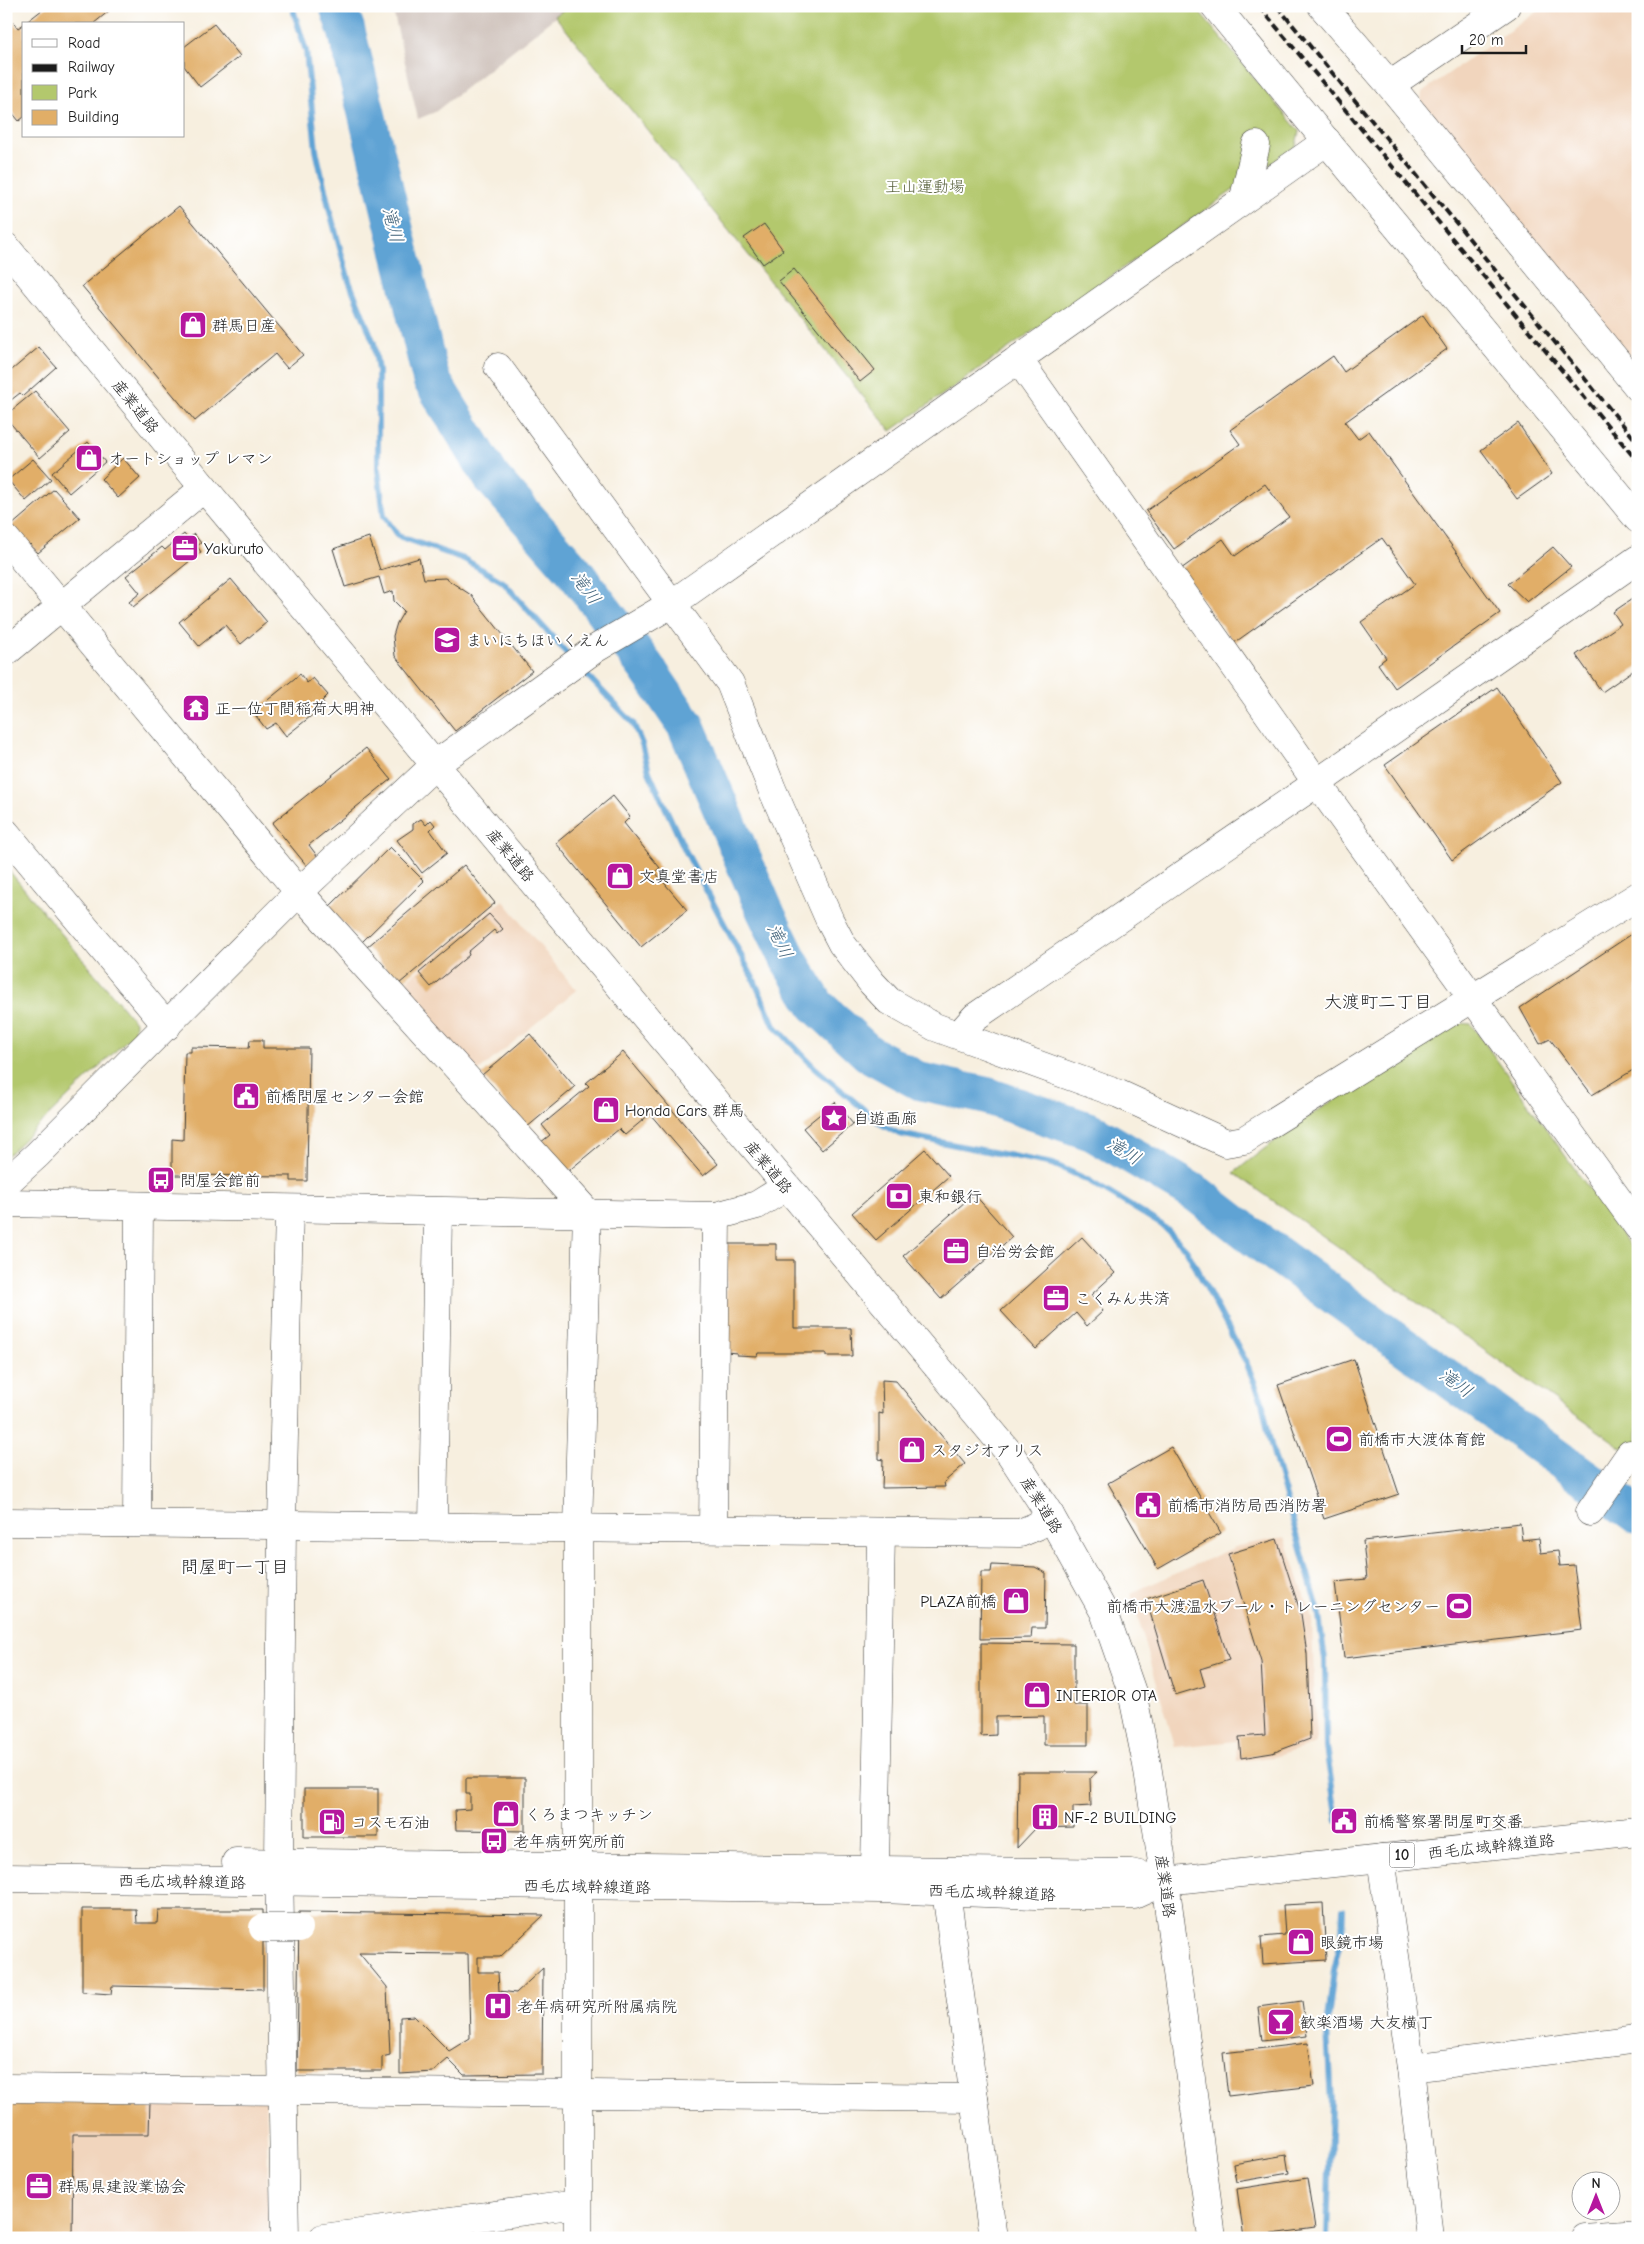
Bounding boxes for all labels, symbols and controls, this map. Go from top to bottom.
legend [22,22,185,138]
scale bar [1462,22,1525,54]
text: 20 m [1469,31,1503,49]
text: Road [68,34,100,52]
text: Railway [68,58,115,76]
text: Park [68,84,97,102]
text: Building [68,108,119,126]
park label: 王山運動場 [885,178,965,196]
water label: 滝川 [378,205,407,245]
shop icon: 群馬日産 [178,310,208,340]
place label: 群馬日産 [212,317,276,335]
street label: 産業道路 [108,376,162,437]
shop icon: オートショップ レマン [74,443,104,473]
place label: オートショップ レマン [108,450,273,468]
office icon: Yakuruto [170,533,200,563]
place label: Yakuruto [204,540,264,558]
water label: 滝川 [567,568,605,609]
school or university icon: まいにちほいくえん [432,625,462,655]
place label: まいにちほいくえん [466,632,610,650]
temple icon: 正一位丁間稲荷大明神 [181,693,211,723]
place label: 正一位丁間稲荷大明神 [215,700,375,718]
street label: 産業道路 [483,825,538,886]
shop icon: 文真堂書店 [605,861,635,891]
place label: 文真堂書店 [639,868,719,886]
water label: 滝川 [762,920,797,962]
district label: 大渡町二丁目 [1324,992,1432,1013]
public building icon: 前橋問屋センター会館 [231,1081,261,1111]
place label: 前橋問屋センター会館 [265,1088,424,1106]
shop icon: Honda Cars 群馬 [591,1095,621,1125]
place label: Honda Cars 群馬 [625,1102,744,1120]
place icon: 自遊画廊 [819,1103,849,1133]
place label: 自遊画廊 [853,1110,917,1128]
water label: 滝川 [1103,1133,1145,1170]
street label: 産業道路 [741,1137,796,1198]
bus stop icon: 問屋会館前 [146,1165,176,1195]
place label: 問屋会館前 [180,1172,260,1190]
bank icon: 東和銀行 [884,1181,914,1211]
place label: 東和銀行 [918,1188,982,1206]
office icon: 自治労会館 [941,1236,971,1266]
place label: 自治労会館 [975,1243,1055,1261]
office icon: こくみん共済 [1041,1283,1071,1313]
place label: こくみん共済 [1075,1290,1170,1308]
water label: 滝川 [1435,1364,1476,1402]
sports icon: 前橋市大渡体育館 [1324,1424,1354,1454]
place label: 前橋市大渡体育館 [1358,1431,1486,1449]
shop icon: スタジオアリス [897,1435,927,1465]
place label: スタジオアリス [931,1442,1043,1460]
street label: 産業道路 [1017,1474,1066,1537]
public building icon: 前橋市消防局西消防署 [1133,1490,1163,1520]
place label: 前橋市消防局西消防署 [1167,1497,1327,1515]
district label: 問屋町一丁目 [181,1557,289,1578]
shop icon: PLAZA前橋 [1001,1586,1031,1616]
sports icon: 前橋市大渡温水プール・トレーニングセンター [1444,1591,1474,1621]
place label: PLAZA前橋 [920,1593,997,1611]
place label: 前橋市大渡温水プール・トレーニングセンター [1106,1598,1440,1616]
shop icon: INTERIOR OTA [1022,1680,1052,1710]
place label: INTERIOR OTA [1056,1687,1157,1705]
shop icon: くろまつキッチン [491,1799,521,1829]
building icon: NF-2 BUILDING [1030,1802,1060,1832]
place label: くろまつキッチン [525,1806,653,1824]
public building icon: 前橋警察署問屋町交番 [1329,1806,1359,1836]
fuel station icon: コスモ石油 [317,1807,347,1837]
place label: NF-2 BUILDING [1064,1809,1177,1827]
place label: 前橋警察署問屋町交番 [1363,1813,1523,1831]
place label: コスモ石油 [351,1814,430,1832]
bus stop icon: 老年病研究所前 [479,1826,509,1856]
street label: 西毛広域幹線道路 [1427,1831,1556,1863]
place label: 老年病研究所前 [513,1833,625,1851]
road number: 10 [1390,1842,1414,1868]
street label: 産業道路 [1152,1853,1178,1919]
street label: 西毛広域幹線道路 [118,1872,246,1892]
street label: 西毛広域幹線道路 [523,1877,651,1897]
street label: 西毛広域幹線道路 [928,1882,1056,1904]
shop icon: 眼鏡市場 [1286,1927,1316,1957]
place label: 眼鏡市場 [1320,1934,1384,1952]
hospital icon: 老年病研究所附属病院 [483,1991,513,2021]
place label: 老年病研究所附属病院 [517,1998,677,2016]
bar icon: 歓楽酒場 大友横丁 [1266,2007,1296,2037]
place label: 歓楽酒場 大友横丁 [1300,2014,1433,2032]
office icon: 群馬県建設業協会 [24,2171,54,2201]
north arrow [1572,2172,1622,2222]
text: N [1591,2175,1601,2192]
place label: 群馬県建設業協会 [58,2178,186,2196]

